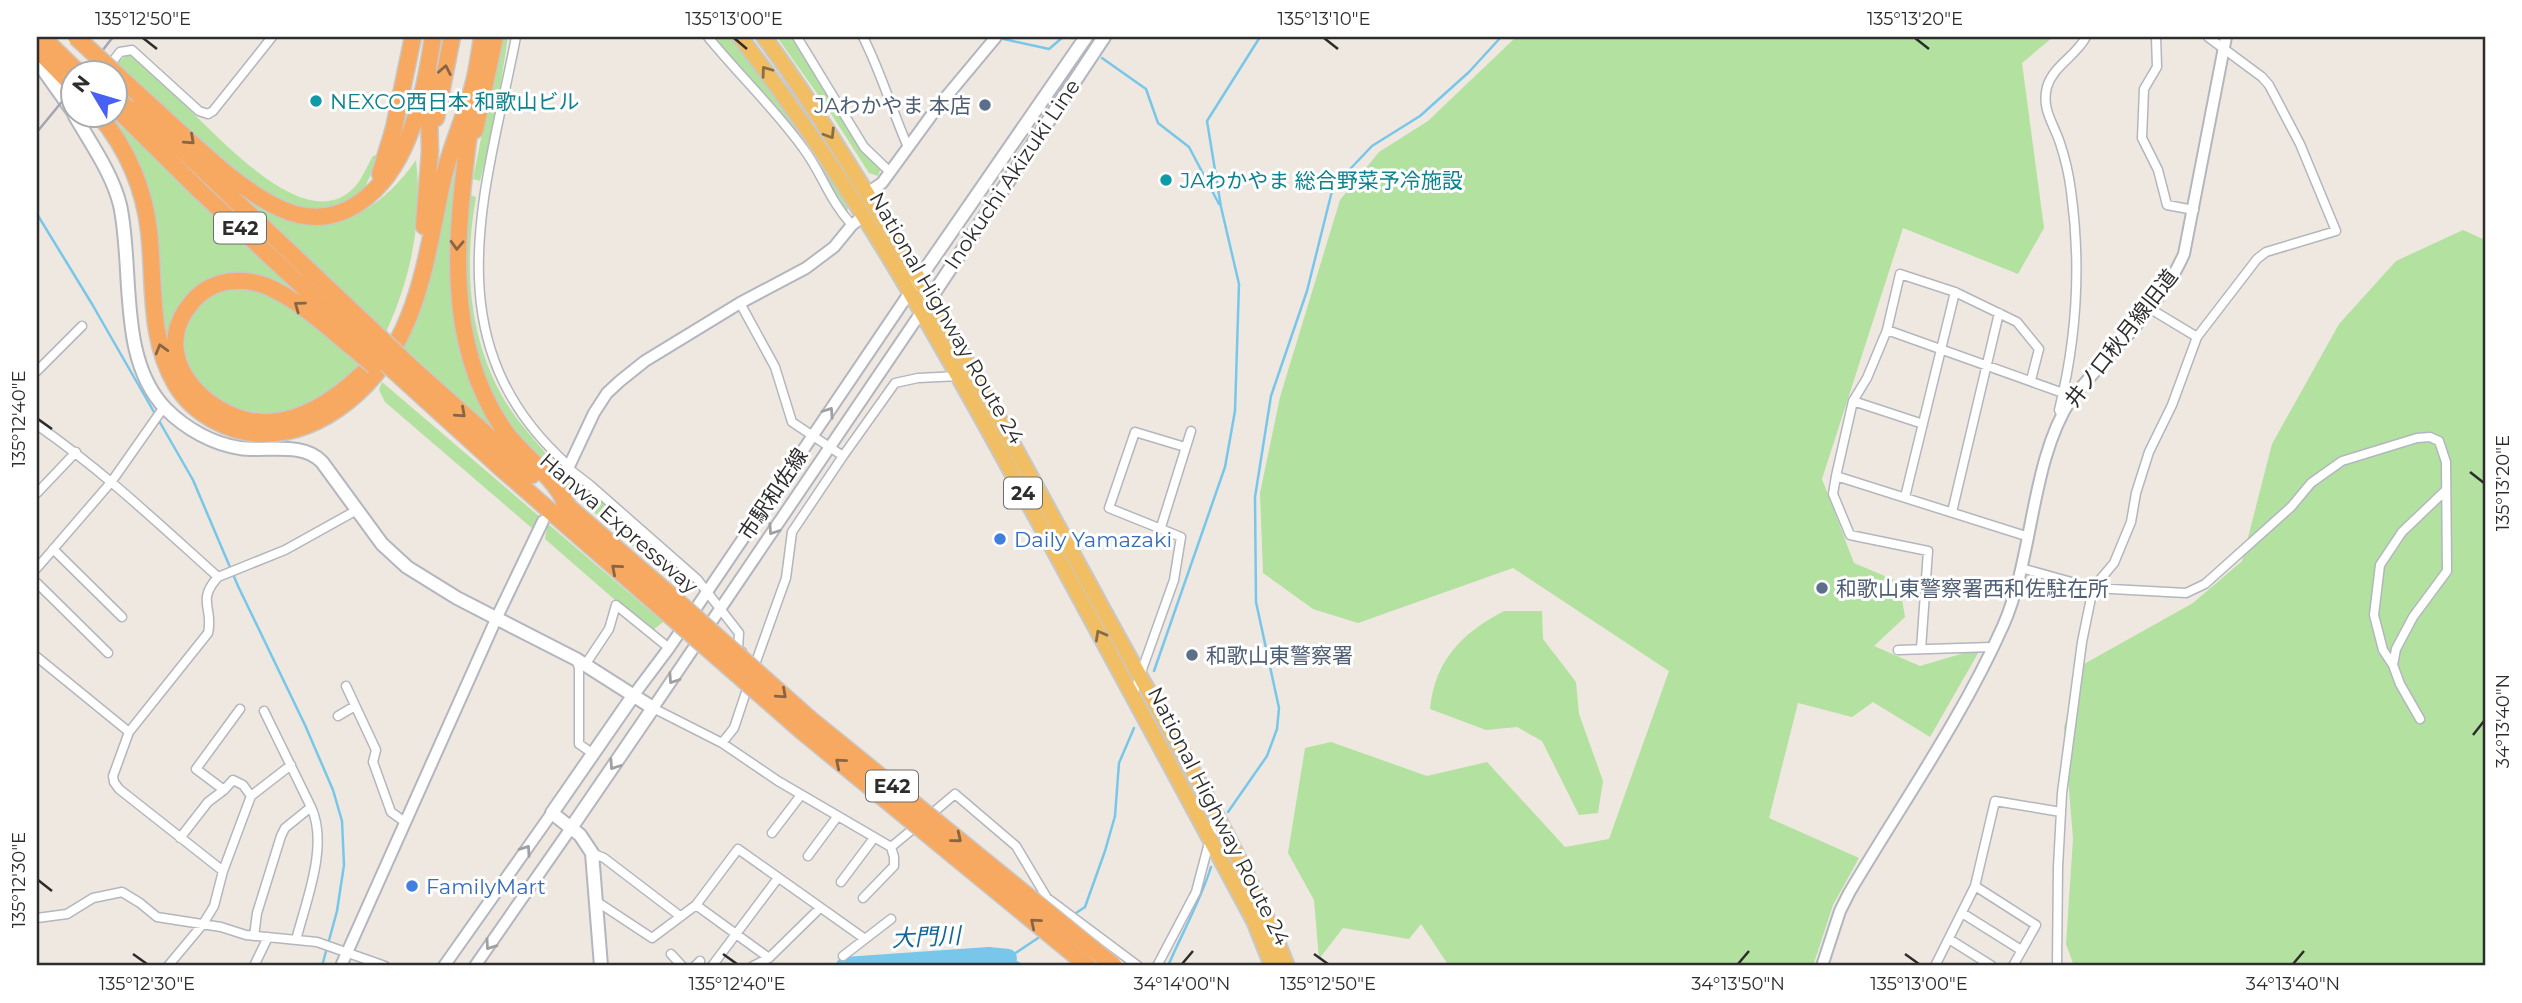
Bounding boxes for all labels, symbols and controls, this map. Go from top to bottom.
text: 135°12'50"E [95,8,191,30]
text: 135°13'00"E [685,8,783,30]
text: 135°13'10"E [1278,8,1370,30]
text: 135°13'20"E [1867,8,1963,30]
north arrow [60,60,130,130]
one-way arrow [437,64,452,76]
one-way arrow [761,66,774,79]
text: N [67,71,95,97]
street label: Inokuchi Akizuki Line [939,74,1085,274]
place label: NEXCO西日本 和歌山ビル [330,89,579,114]
marker: NEXCO西日本 和歌山ビル [308,93,324,109]
place label: JAわかやま 本店 [813,93,971,118]
marker: JAわかやま 本店 [977,97,993,113]
one-way arrow [821,126,834,139]
one-way arrow [182,132,195,144]
place label: JAわかやま 総合野菜予冷施設 [1179,168,1463,193]
marker: JAわかやま 総合野菜予冷施設 [1158,172,1174,188]
street label: National Highway Route 24 [865,188,1030,448]
road number: E42 [214,212,266,244]
one-way arrow [450,239,465,250]
street label: 井ノ口秋月線旧道 [2059,264,2183,412]
one-way arrow [294,302,307,314]
one-way arrow [155,344,170,356]
text: 135°12'40"E [8,370,30,468]
one-way arrow [453,405,466,417]
one-way arrow [821,407,833,420]
text: 135°13'20"E [2492,435,2514,531]
street label: 市駅和佐線 [733,443,813,545]
street label: Hanwa Expressway [535,448,704,599]
road number: 24 [1004,478,1042,508]
one-way arrow [769,522,781,535]
place label: Daily Yamazaki [1014,527,1172,552]
marker: Daily Yamazaki [992,531,1008,547]
one-way arrow [611,564,624,577]
place label: 和歌山東警察署西和佐駐在所 [1836,576,2109,601]
marker: 和歌山東警察署西和佐駐在所 [1814,580,1830,596]
one-way arrow [1095,630,1108,643]
place label: 和歌山東警察署 [1206,643,1353,668]
marker: 和歌山東警察署 [1184,647,1200,663]
one-way arrow [669,671,681,684]
text: 34°13'40"N [2492,674,2514,768]
street label: National Highway Route 24 [1143,683,1295,949]
one-way arrow [773,686,786,698]
one-way arrow [610,757,622,770]
one-way arrow [836,759,849,771]
road number: E42 [866,771,918,802]
one-way arrow [950,830,962,843]
text: 135°12'30"E [8,832,30,928]
one-way arrow [518,845,530,858]
place label: FamilyMart [426,874,546,899]
marker: FamilyMart [404,878,420,894]
one-way arrow [1030,919,1043,931]
water label: 大門川 [891,921,964,953]
one-way arrow [486,937,498,950]
text: 135°12'30"E [99,973,195,995]
text: 135°12'40"E [688,973,786,995]
text: 34°14'00"N [1134,973,1230,995]
text: 135°12'50"E [1280,973,1376,995]
text: 34°13'50"N [1691,973,1785,995]
text: 135°13'00"E [1870,973,1968,995]
text: 34°13'40"N [2246,973,2340,995]

